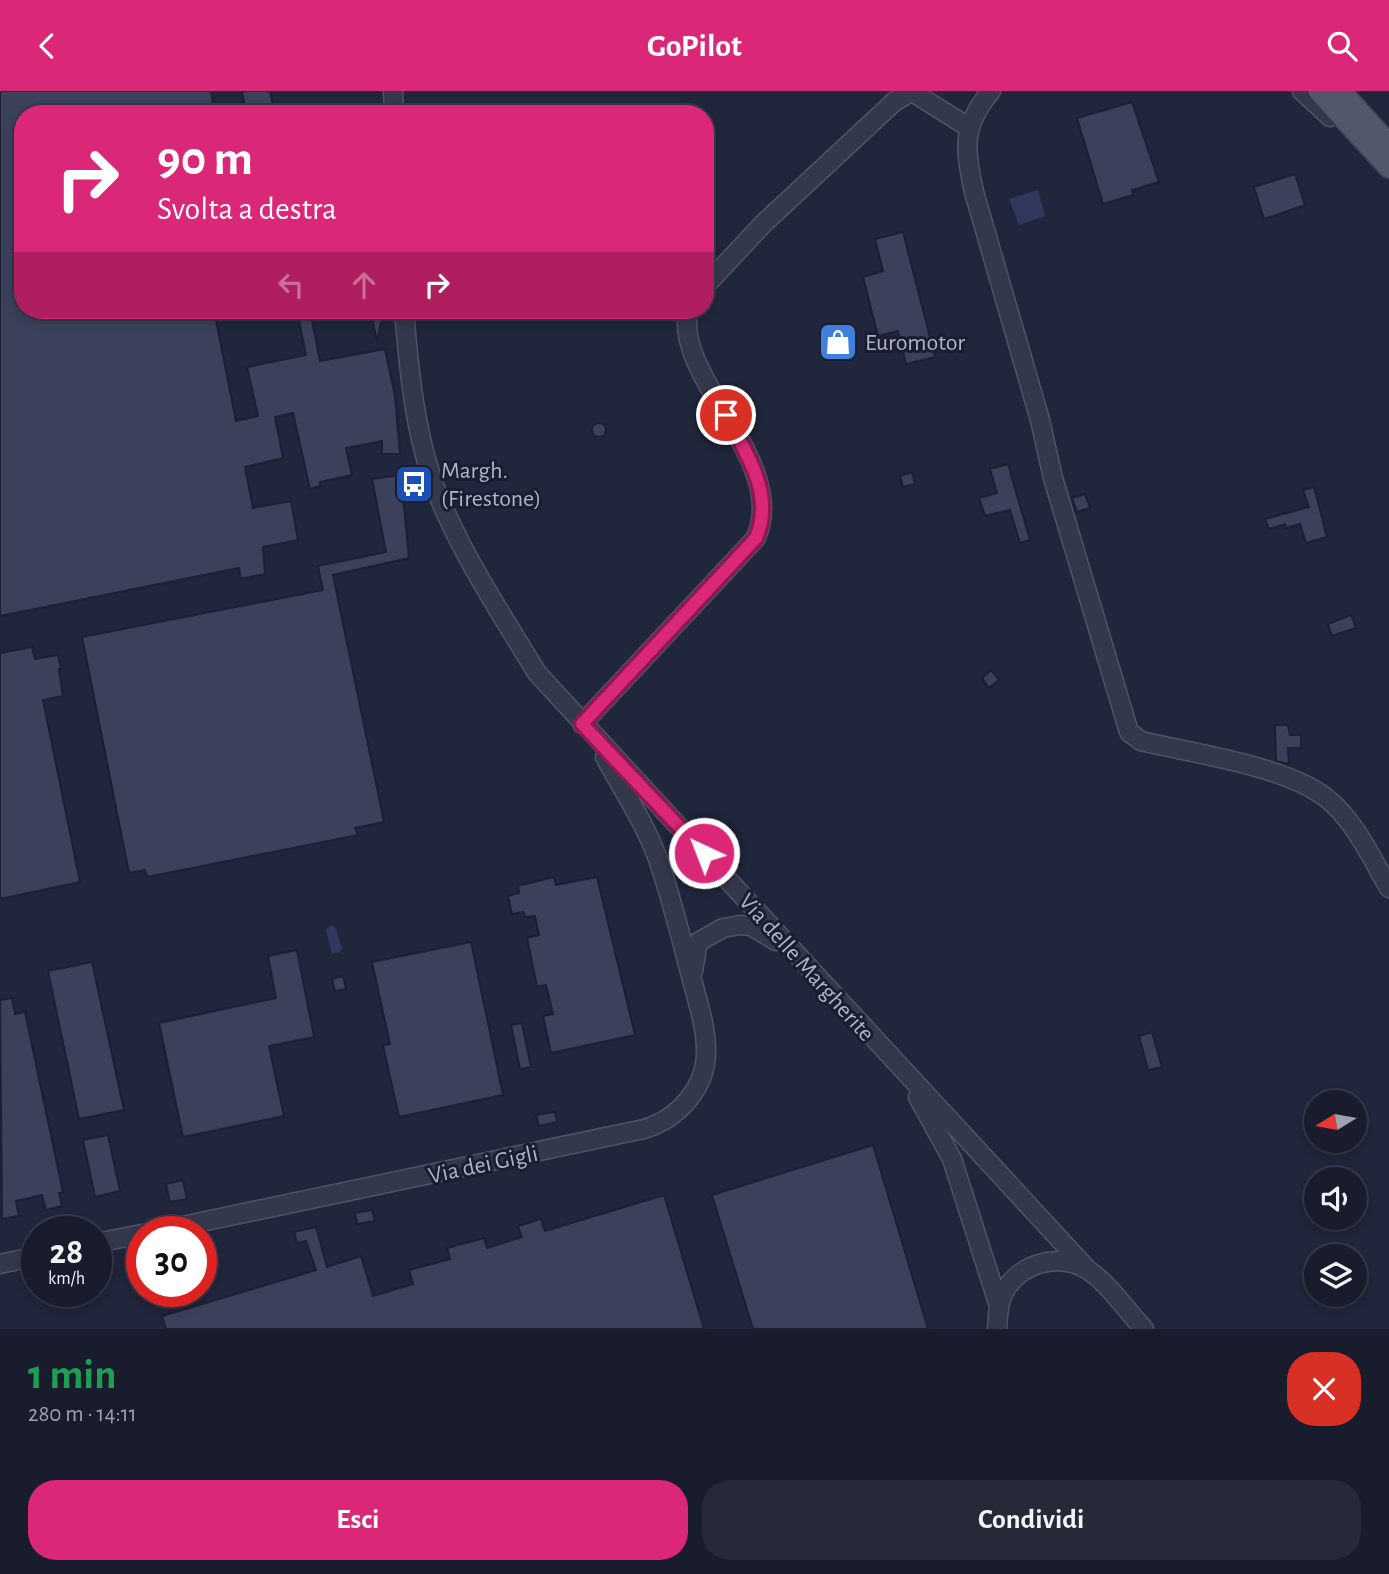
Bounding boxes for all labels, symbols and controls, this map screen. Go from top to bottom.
icon: back [28,27,66,65]
icon: search [1323,27,1361,65]
text: GoPilot [647,30,742,62]
icon: right [42,133,133,224]
text: 90 m [157,135,253,184]
text: Svolta a destra [157,193,337,225]
icon: left [272,266,310,304]
icon: ahead [345,266,383,304]
icon: right [418,266,456,304]
shop icon: Euromotor [817,321,859,363]
place label: Euromotor [865,331,965,355]
pin [696,385,756,445]
icon: arrive [707,396,745,434]
place label: Margh. (Firestone) [441,459,541,511]
bus stop icon: Margh. (Firestone) [393,463,435,505]
position arrow [667,816,741,890]
street label: Via delle Margherite [734,889,878,1046]
north arrow [1304,1090,1367,1153]
map controls [1304,1090,1367,1307]
street label: Via dei Gigli [426,1142,540,1188]
button: sound [1304,1167,1367,1230]
speed limit sign: 30 [126,1216,217,1307]
text: 28 [50,1235,83,1270]
button: layers [1304,1244,1367,1307]
text: km/h [48,1270,85,1288]
button: close [1287,1352,1361,1426]
text: 1 min [28,1354,117,1396]
text: 280 m · 14:11 [28,1403,137,1426]
button: Esci [28,1480,688,1560]
button: Condividi [702,1480,1361,1560]

